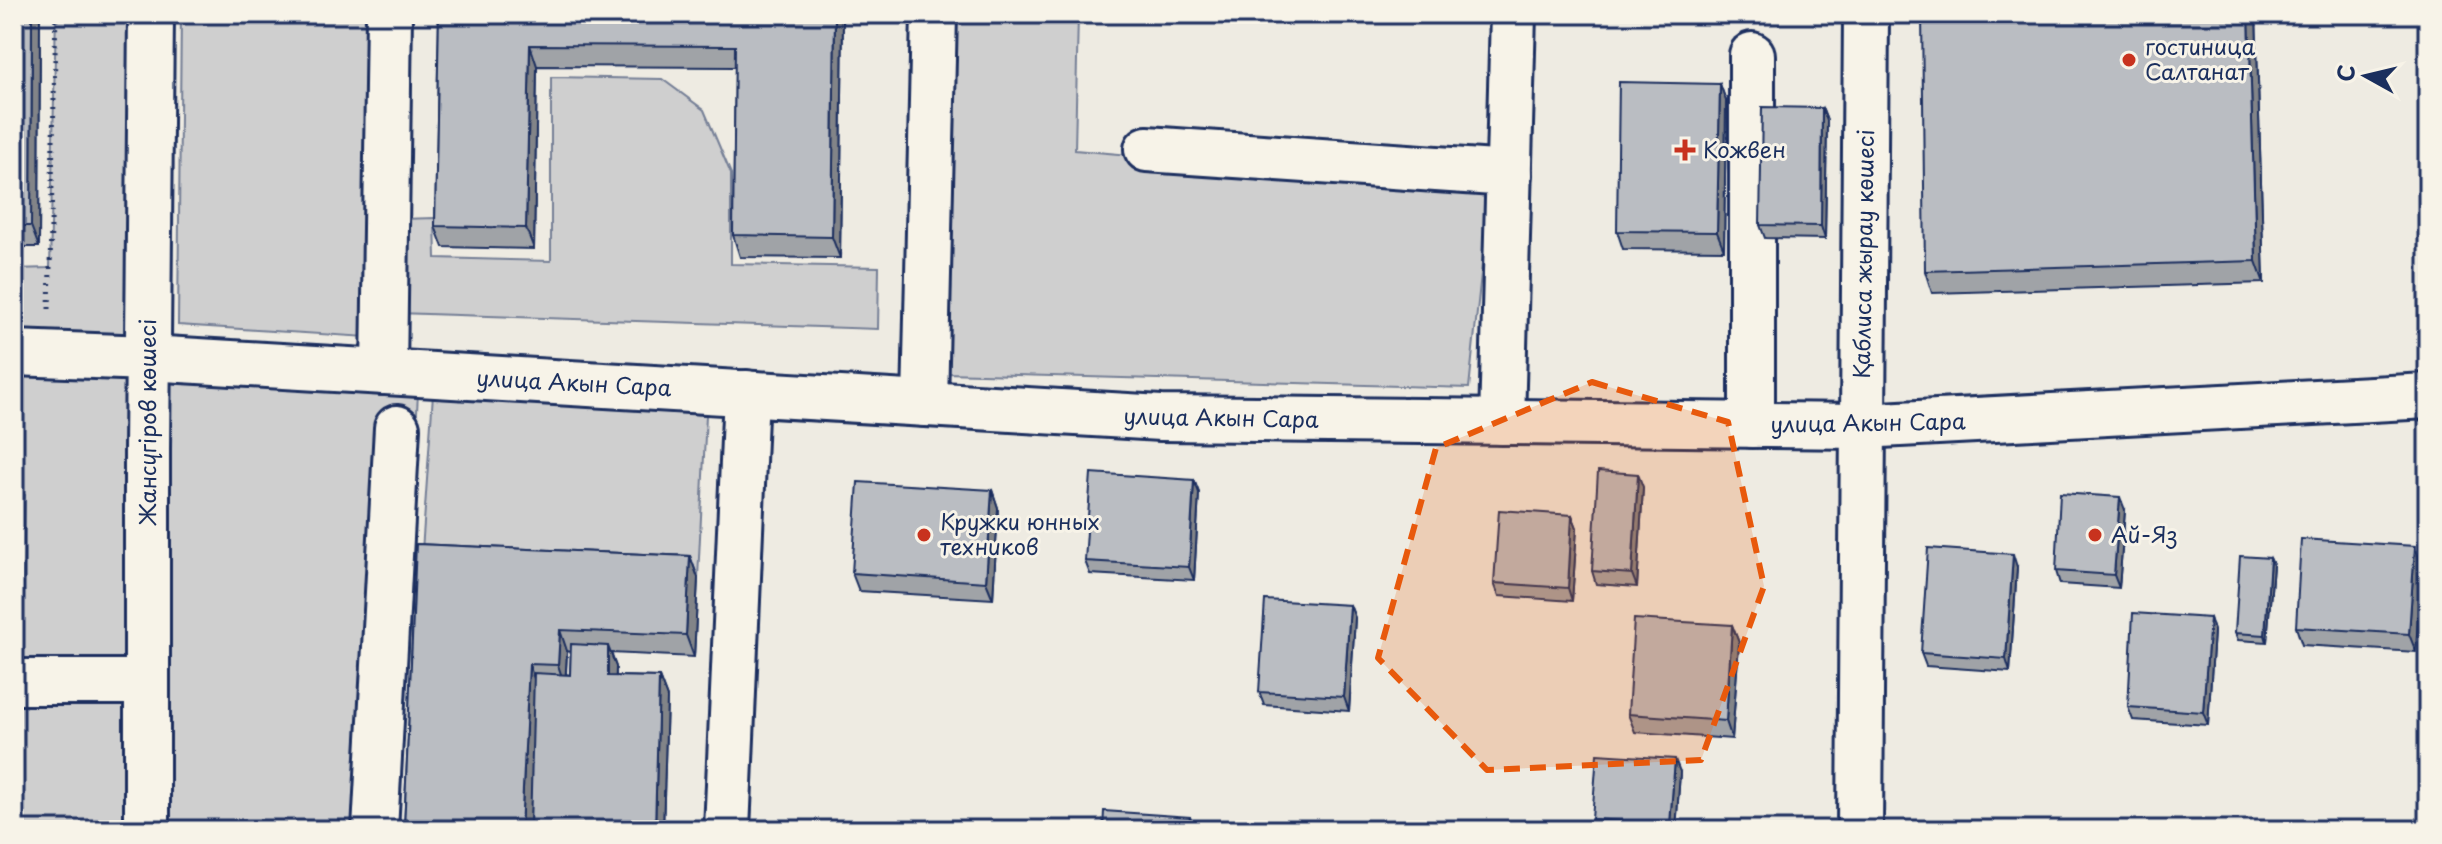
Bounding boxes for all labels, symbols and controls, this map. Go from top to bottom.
place label: гостиница Салтанат [2145,29,2256,87]
north arrow [2326,36,2406,116]
marker: гостиница Салтанат [2120,51,2138,69]
text: С [2327,63,2362,83]
street label: Қаблиса жырау көшесі [1844,129,1881,379]
place label: Кожвен [1703,132,1786,165]
marker: Кожвен [1674,139,1696,161]
street label: Жансүгіров көшесі [130,319,163,526]
street label: улица Акын Сара [476,360,673,403]
street label: улица Акын Сара [1123,398,1319,435]
street label: улица Акын Сара [1770,403,1966,440]
place label: Кружки юнных техников [940,504,1099,562]
place label: Ай-Яз [2111,517,2178,550]
marker: Кружки юнных техников [915,526,933,544]
marker: Ай-Яз [2086,526,2104,544]

